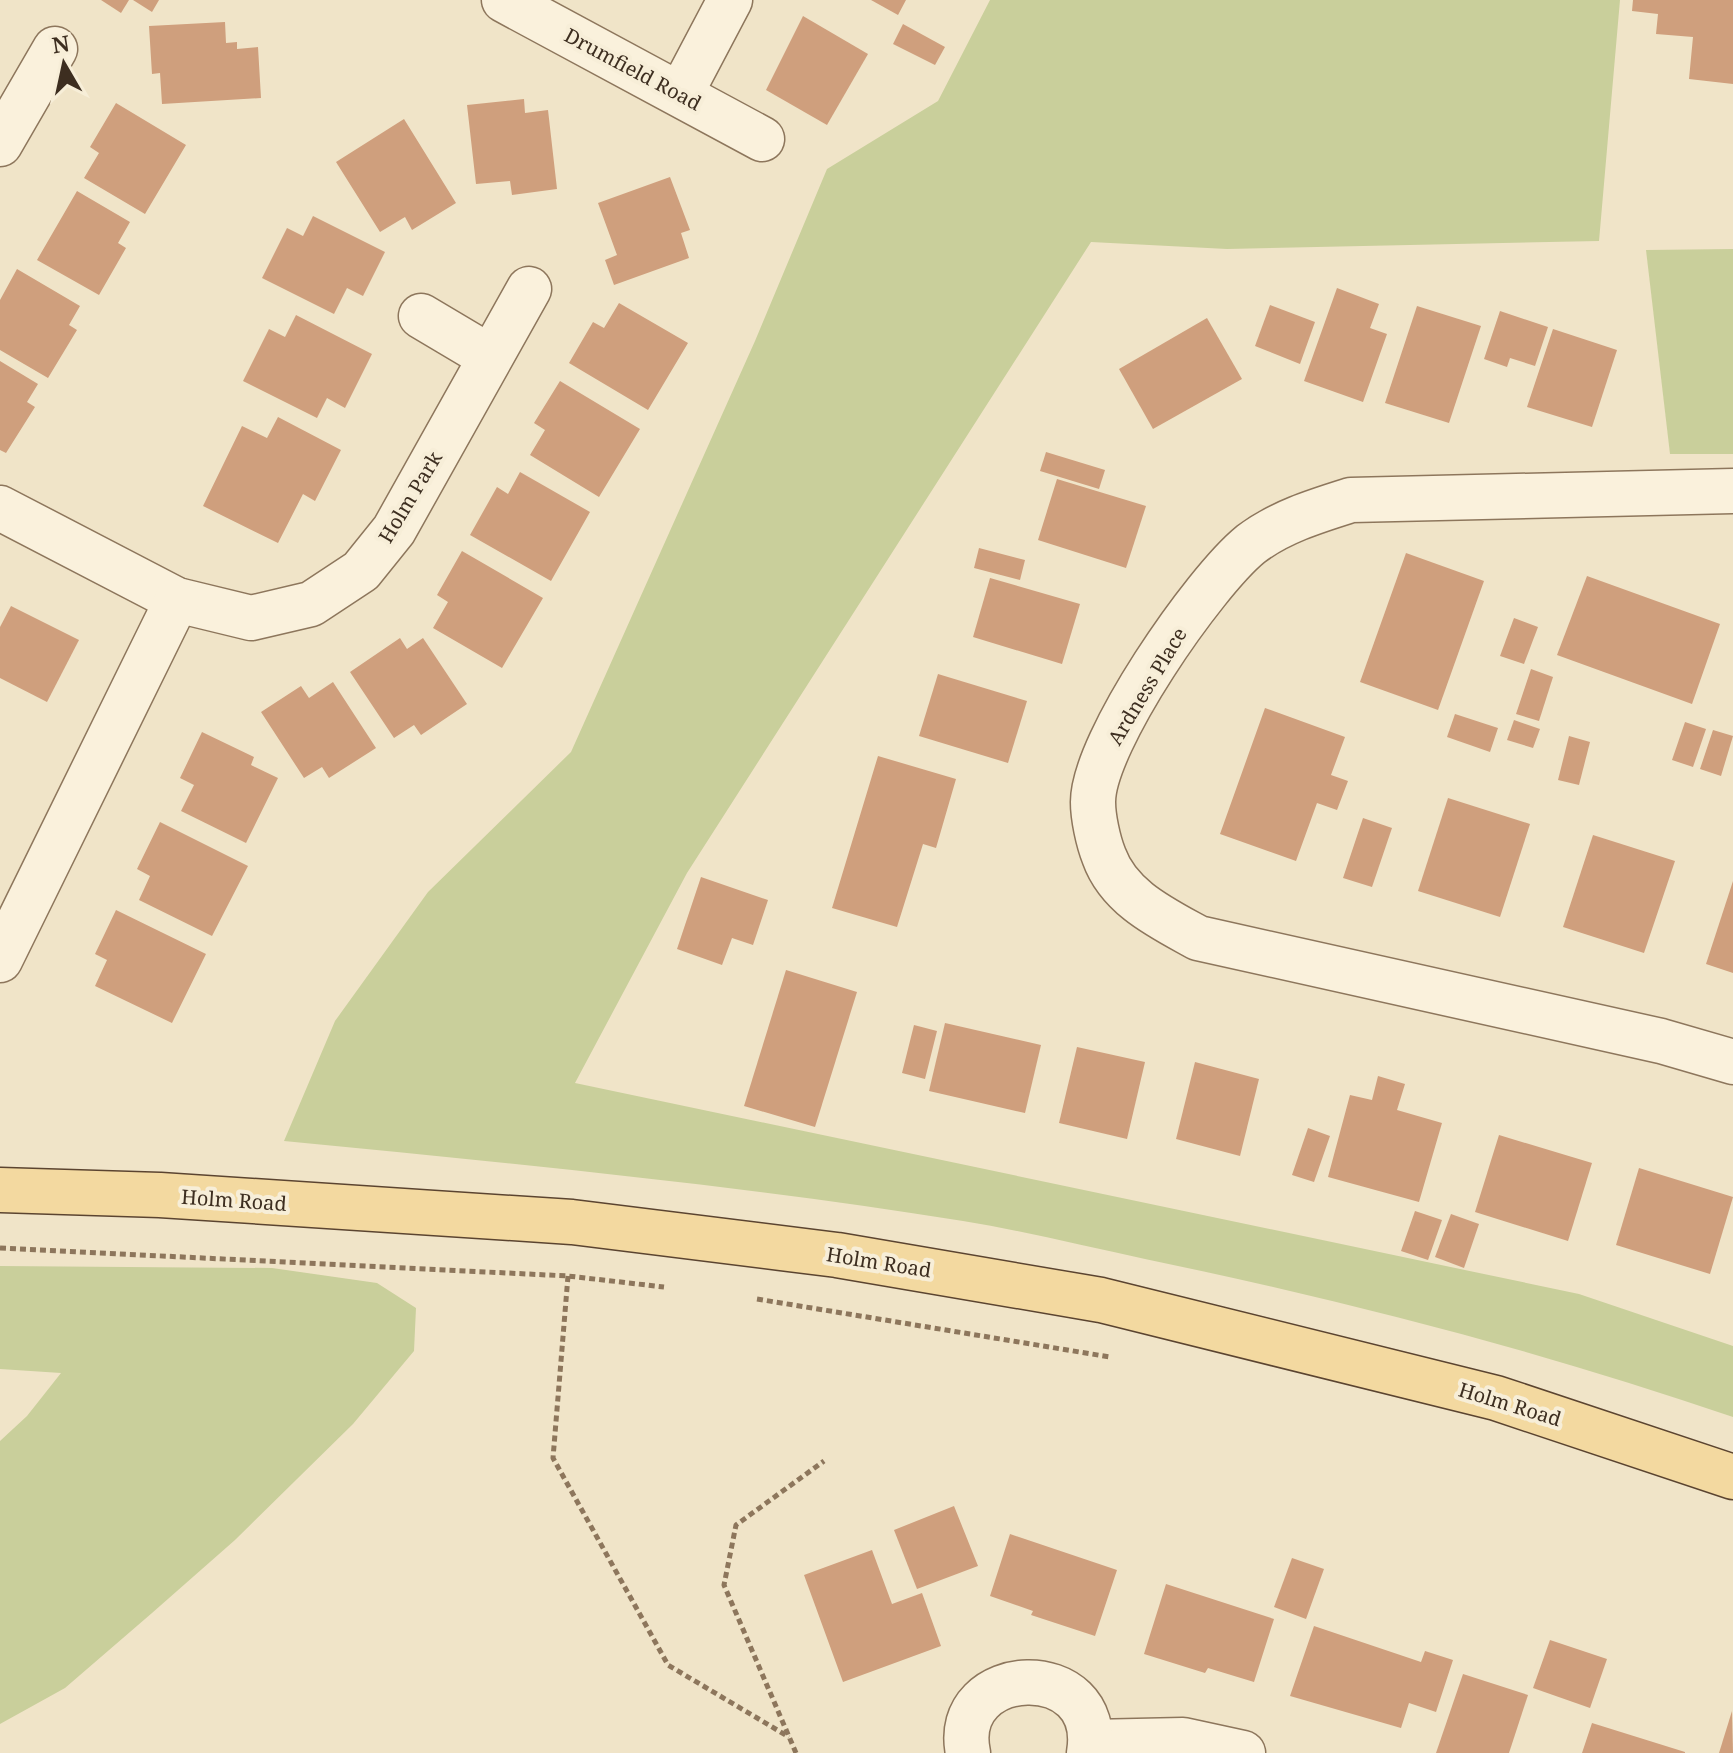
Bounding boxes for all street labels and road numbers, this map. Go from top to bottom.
street label: Drumfield Road [560,22,706,116]
street label: Holm Park [372,446,448,548]
street label: Ardness Place [1101,622,1193,750]
street label: Holm Road [180,1183,288,1217]
street label: Holm Road [825,1240,933,1284]
street label: Holm Road [1455,1376,1565,1432]

